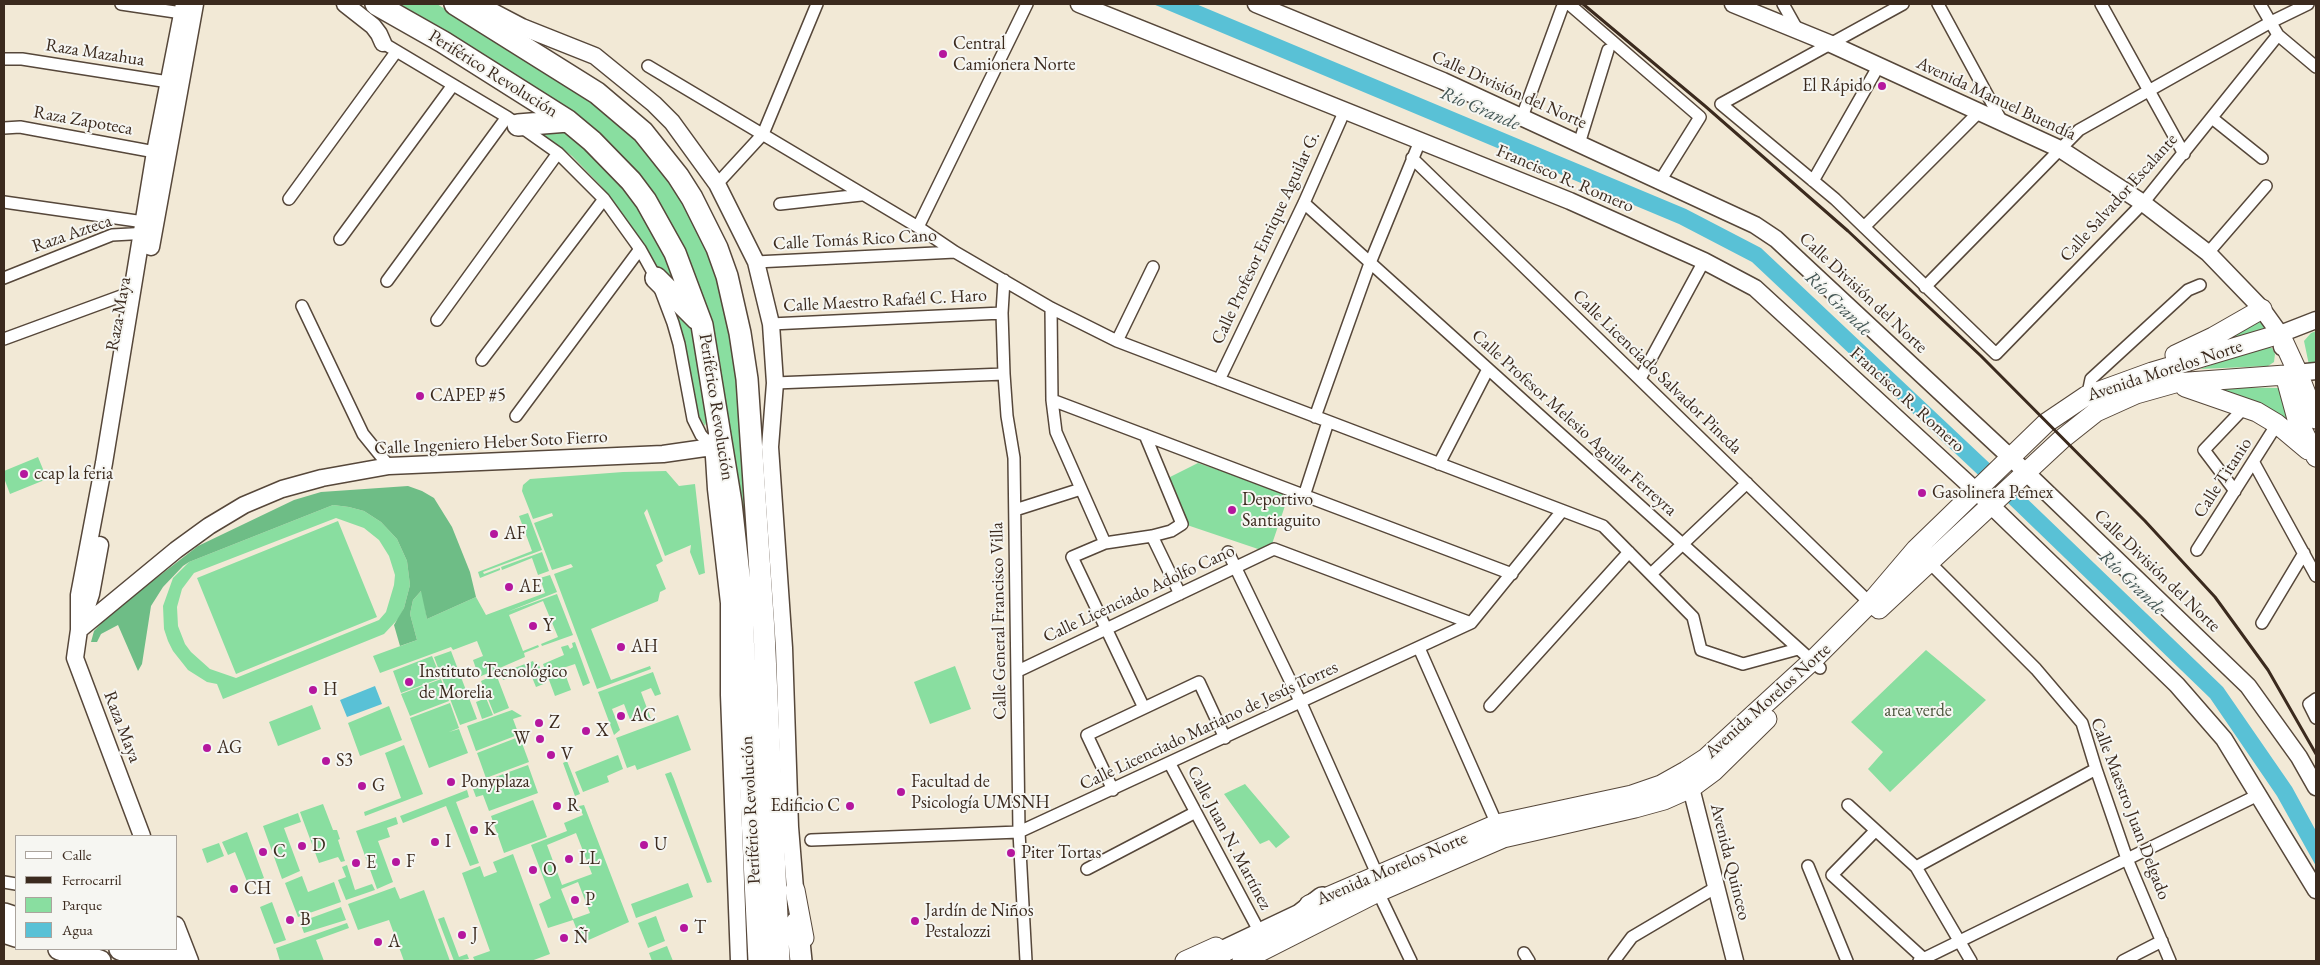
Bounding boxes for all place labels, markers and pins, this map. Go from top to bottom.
place label: Central Camionera Norte [953,33,1075,76]
marker: Central Camionera Norte [937,48,949,60]
place label: El Rápido [1802,75,1872,97]
marker: El Rápido [1876,80,1888,92]
place label: CAPEP #5 [430,385,506,407]
marker: CAPEP #5 [414,390,426,402]
place label: ccap la feria [34,463,113,485]
marker: ccap la feria [18,468,30,480]
place label: Gasolinera Pemex [1932,482,2053,504]
marker: Gasolinera Pemex [1916,487,1928,499]
place label: Deportivo Santiaguito [1242,489,1321,532]
marker: Deportivo Santiaguito [1226,504,1238,516]
place label: AF [504,523,526,545]
marker: AF [488,528,500,540]
place label: AE [519,576,542,598]
marker: AE [503,581,515,593]
place label: Y [543,615,553,637]
marker: Y [527,620,539,632]
place label: AH [631,636,658,658]
marker: AH [615,641,627,653]
place label: Instituto Tecnológico de Morelia [419,661,567,704]
marker: Instituto Tecnológico de Morelia [403,676,415,688]
place label: H [323,679,338,701]
marker: H [307,684,319,696]
place label: AC [631,705,656,727]
marker: AC [615,710,627,722]
place label: Z [549,712,560,734]
marker: Z [533,717,545,729]
place label: X [596,720,609,742]
marker: X [580,725,592,737]
place label: W [514,728,530,750]
marker: W [534,733,546,745]
place label: AG [217,737,242,759]
marker: AG [201,742,213,754]
place label: V [561,744,573,766]
marker: V [545,749,557,761]
place label: S3 [336,750,353,772]
marker: S3 [320,755,332,767]
place label: Ponyplaza [461,771,530,793]
place label: Facultad de Psicología UMSNH [911,771,1050,814]
place label: G [372,775,385,797]
marker: Ponyplaza [445,776,457,788]
marker: G [356,780,368,792]
marker: Facultad de Psicología UMSNH [895,786,907,798]
place label: R [567,795,580,817]
place label: Edificio C [770,795,840,817]
marker: R [551,800,563,812]
marker: Edificio C [844,800,856,812]
place label: K [484,819,496,841]
marker: K [468,824,480,836]
place label: I [445,831,451,853]
place label: U [654,834,667,856]
place label: D [312,835,326,857]
marker: I [429,836,441,848]
marker: U [638,839,650,851]
marker: D [296,840,308,852]
place label: C [273,841,286,863]
place label: Piter Tortas [1021,842,1101,864]
marker: C [257,846,269,858]
marker: Piter Tortas [1005,847,1017,859]
place label: LL [579,848,600,870]
place label: F [406,851,415,873]
place label: E [366,852,376,874]
marker: LL [563,853,575,865]
marker: F [390,856,402,868]
marker: E [350,857,362,869]
place label: O [543,859,557,881]
marker: O [527,864,539,876]
place label: CH [244,878,271,900]
marker: CH [228,883,240,895]
place label: P [585,889,595,911]
marker: P [569,894,581,906]
place label: Jardín de Niños Pestalozzi [925,900,1034,942]
place label: B [300,909,311,931]
marker: B [284,914,296,926]
marker: Jardín de Niños Pestalozzi [909,915,921,927]
place label: T [694,917,706,939]
marker: T [678,922,690,934]
place label: J [472,924,478,946]
place label: Ñ [574,927,588,949]
marker: J [456,929,468,941]
place label: A [388,931,400,953]
marker: Ñ [558,932,570,944]
marker: A [372,936,384,948]

